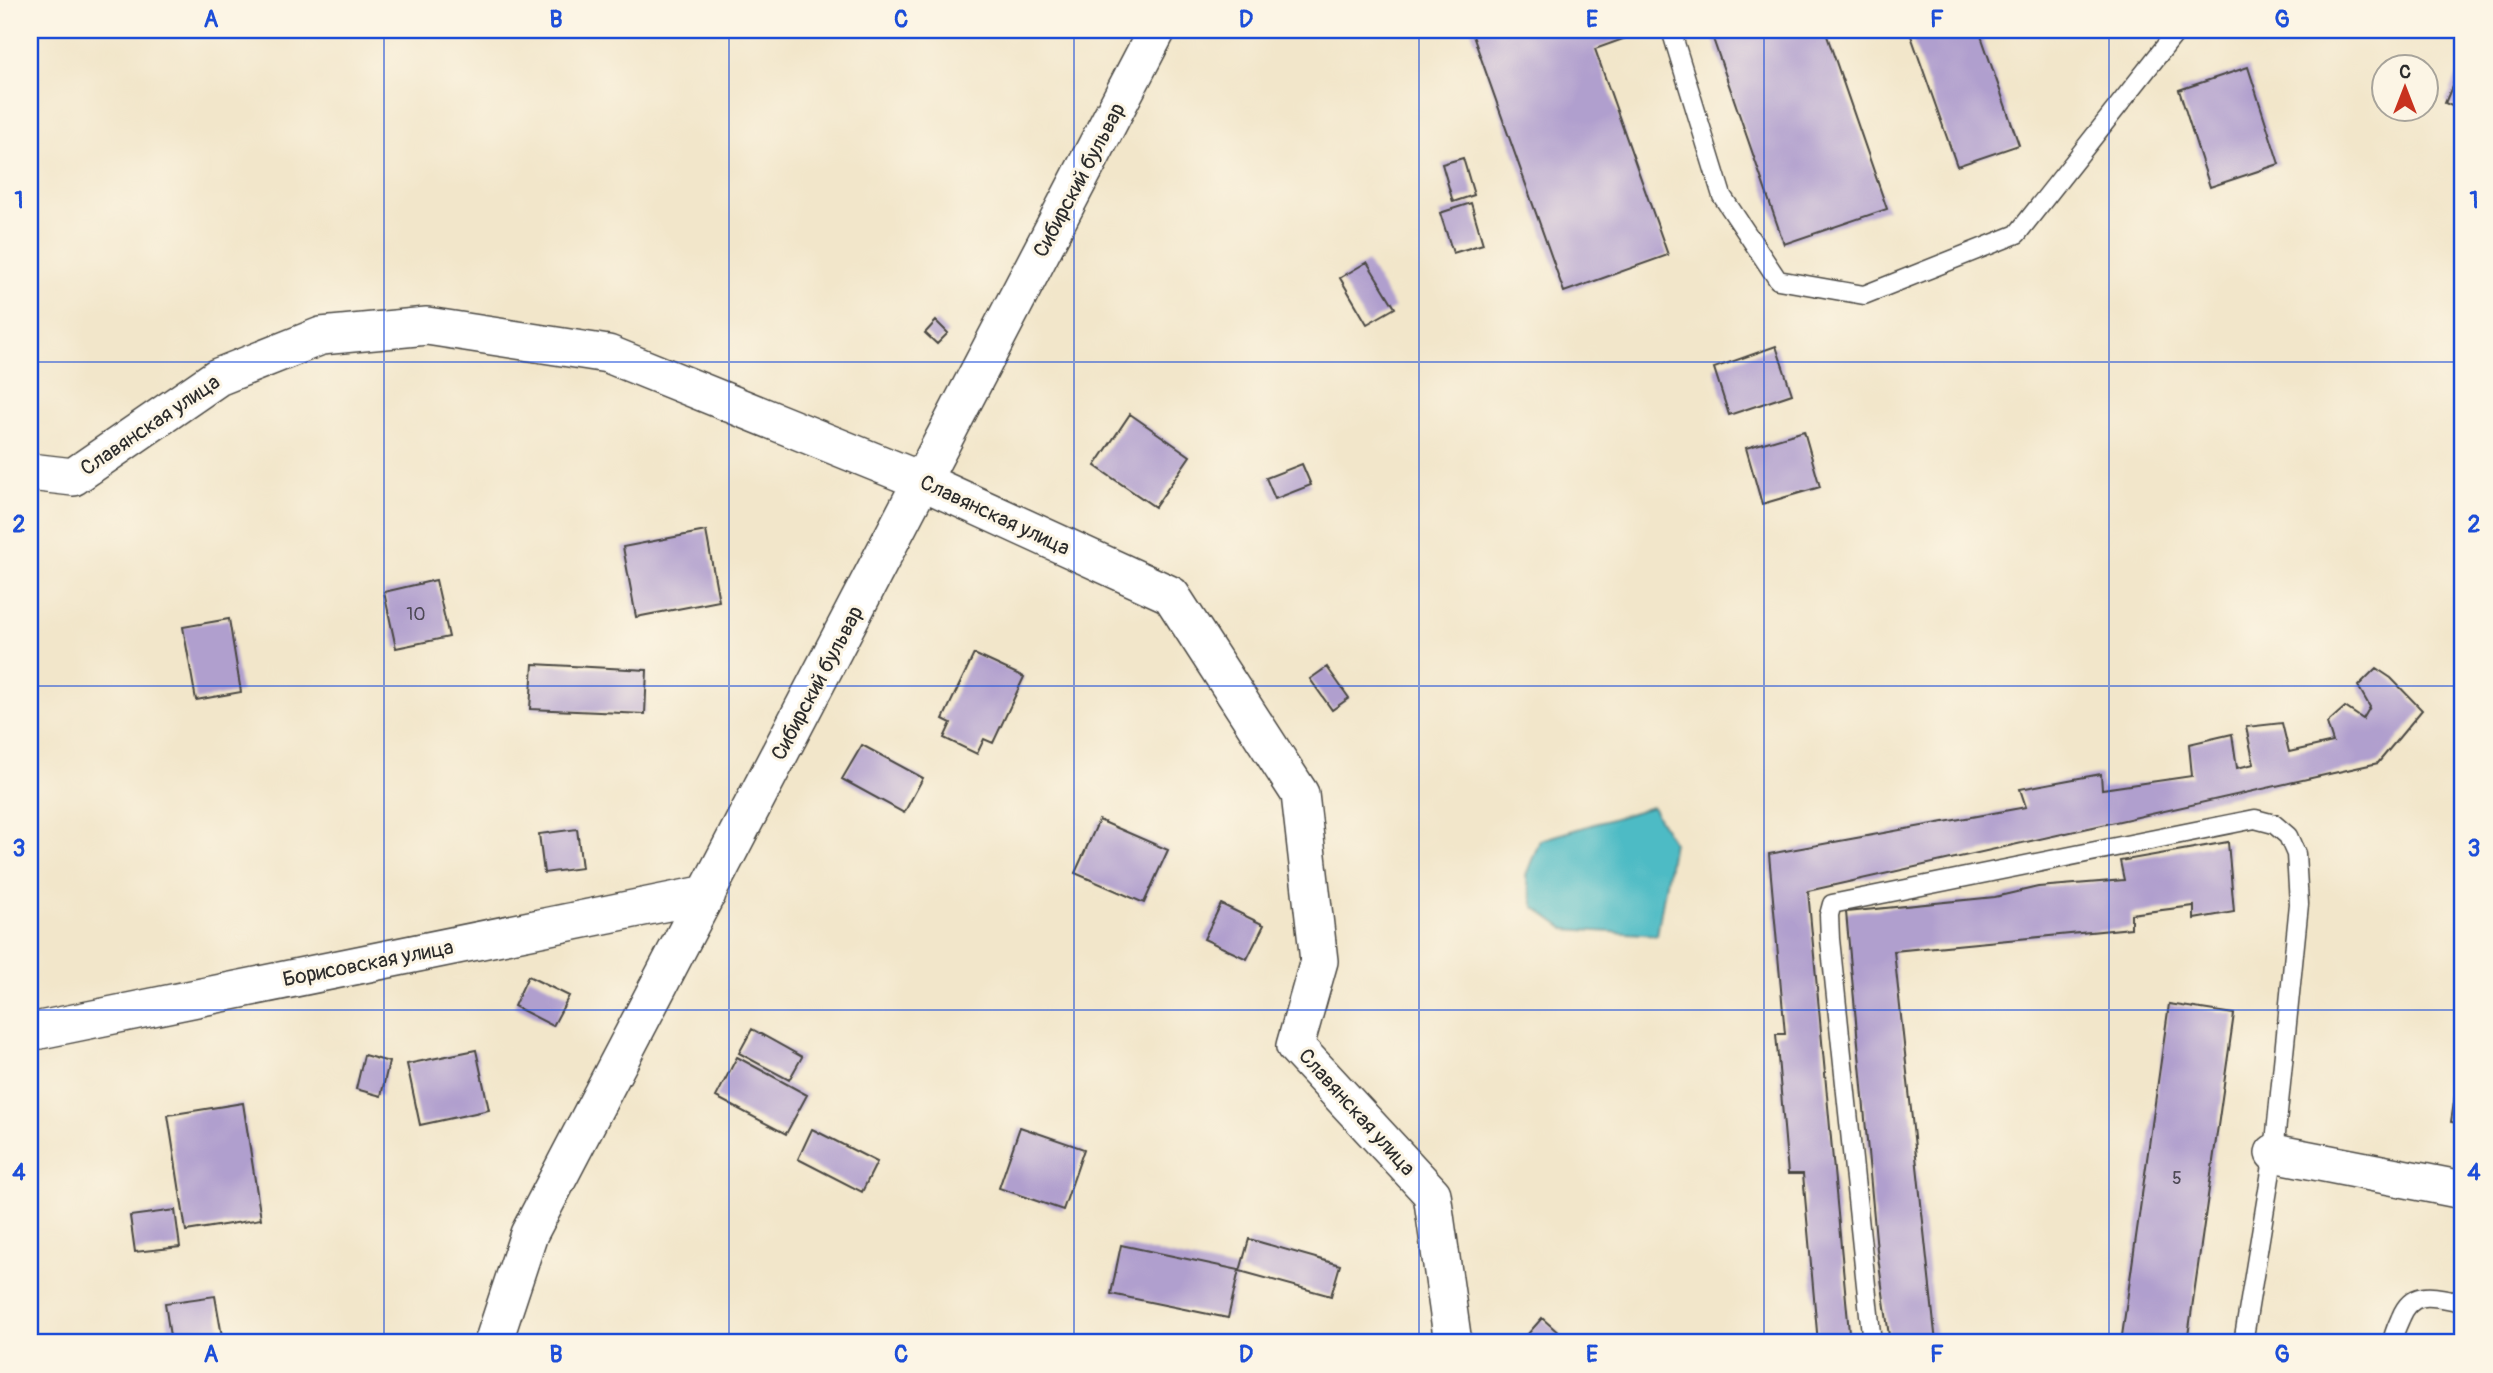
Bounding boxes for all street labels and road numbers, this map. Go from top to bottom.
street label: Сибирский бульвар [1027,98,1132,262]
street label: Славянская улица [75,369,225,482]
street label: Славянская улица [915,469,1074,562]
street label: Сибирский бульвар [765,601,870,765]
street label: Борисовская улица [280,934,456,993]
street label: Славянская улица [1292,1043,1421,1182]

